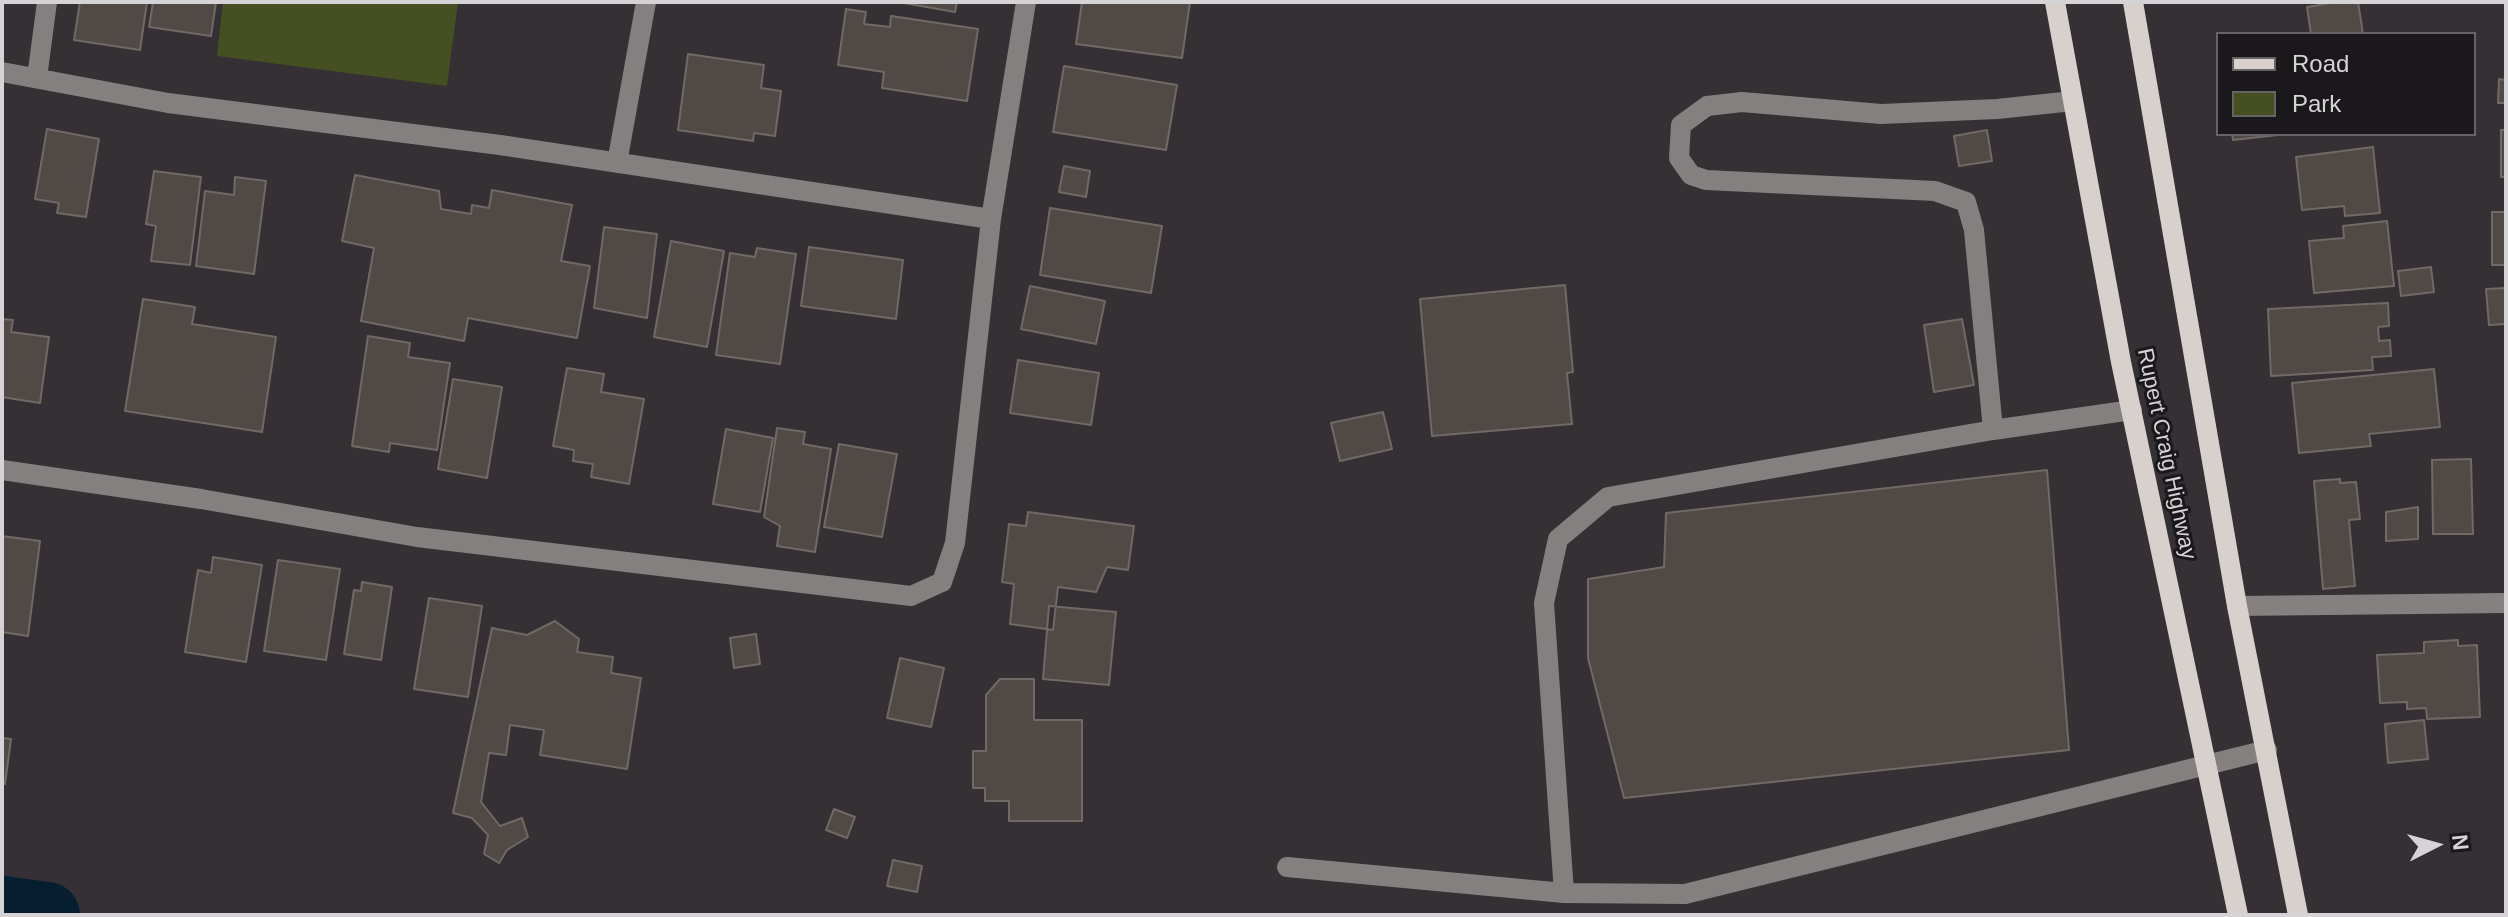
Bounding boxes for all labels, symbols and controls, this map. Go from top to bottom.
legend [2216,32,2476,136]
text: Road [2292,50,2349,77]
text: Park [2292,90,2341,117]
street label: Rupert Craig Highway [2131,346,2201,562]
north arrow [2396,805,2476,885]
text: N [2447,833,2474,852]

